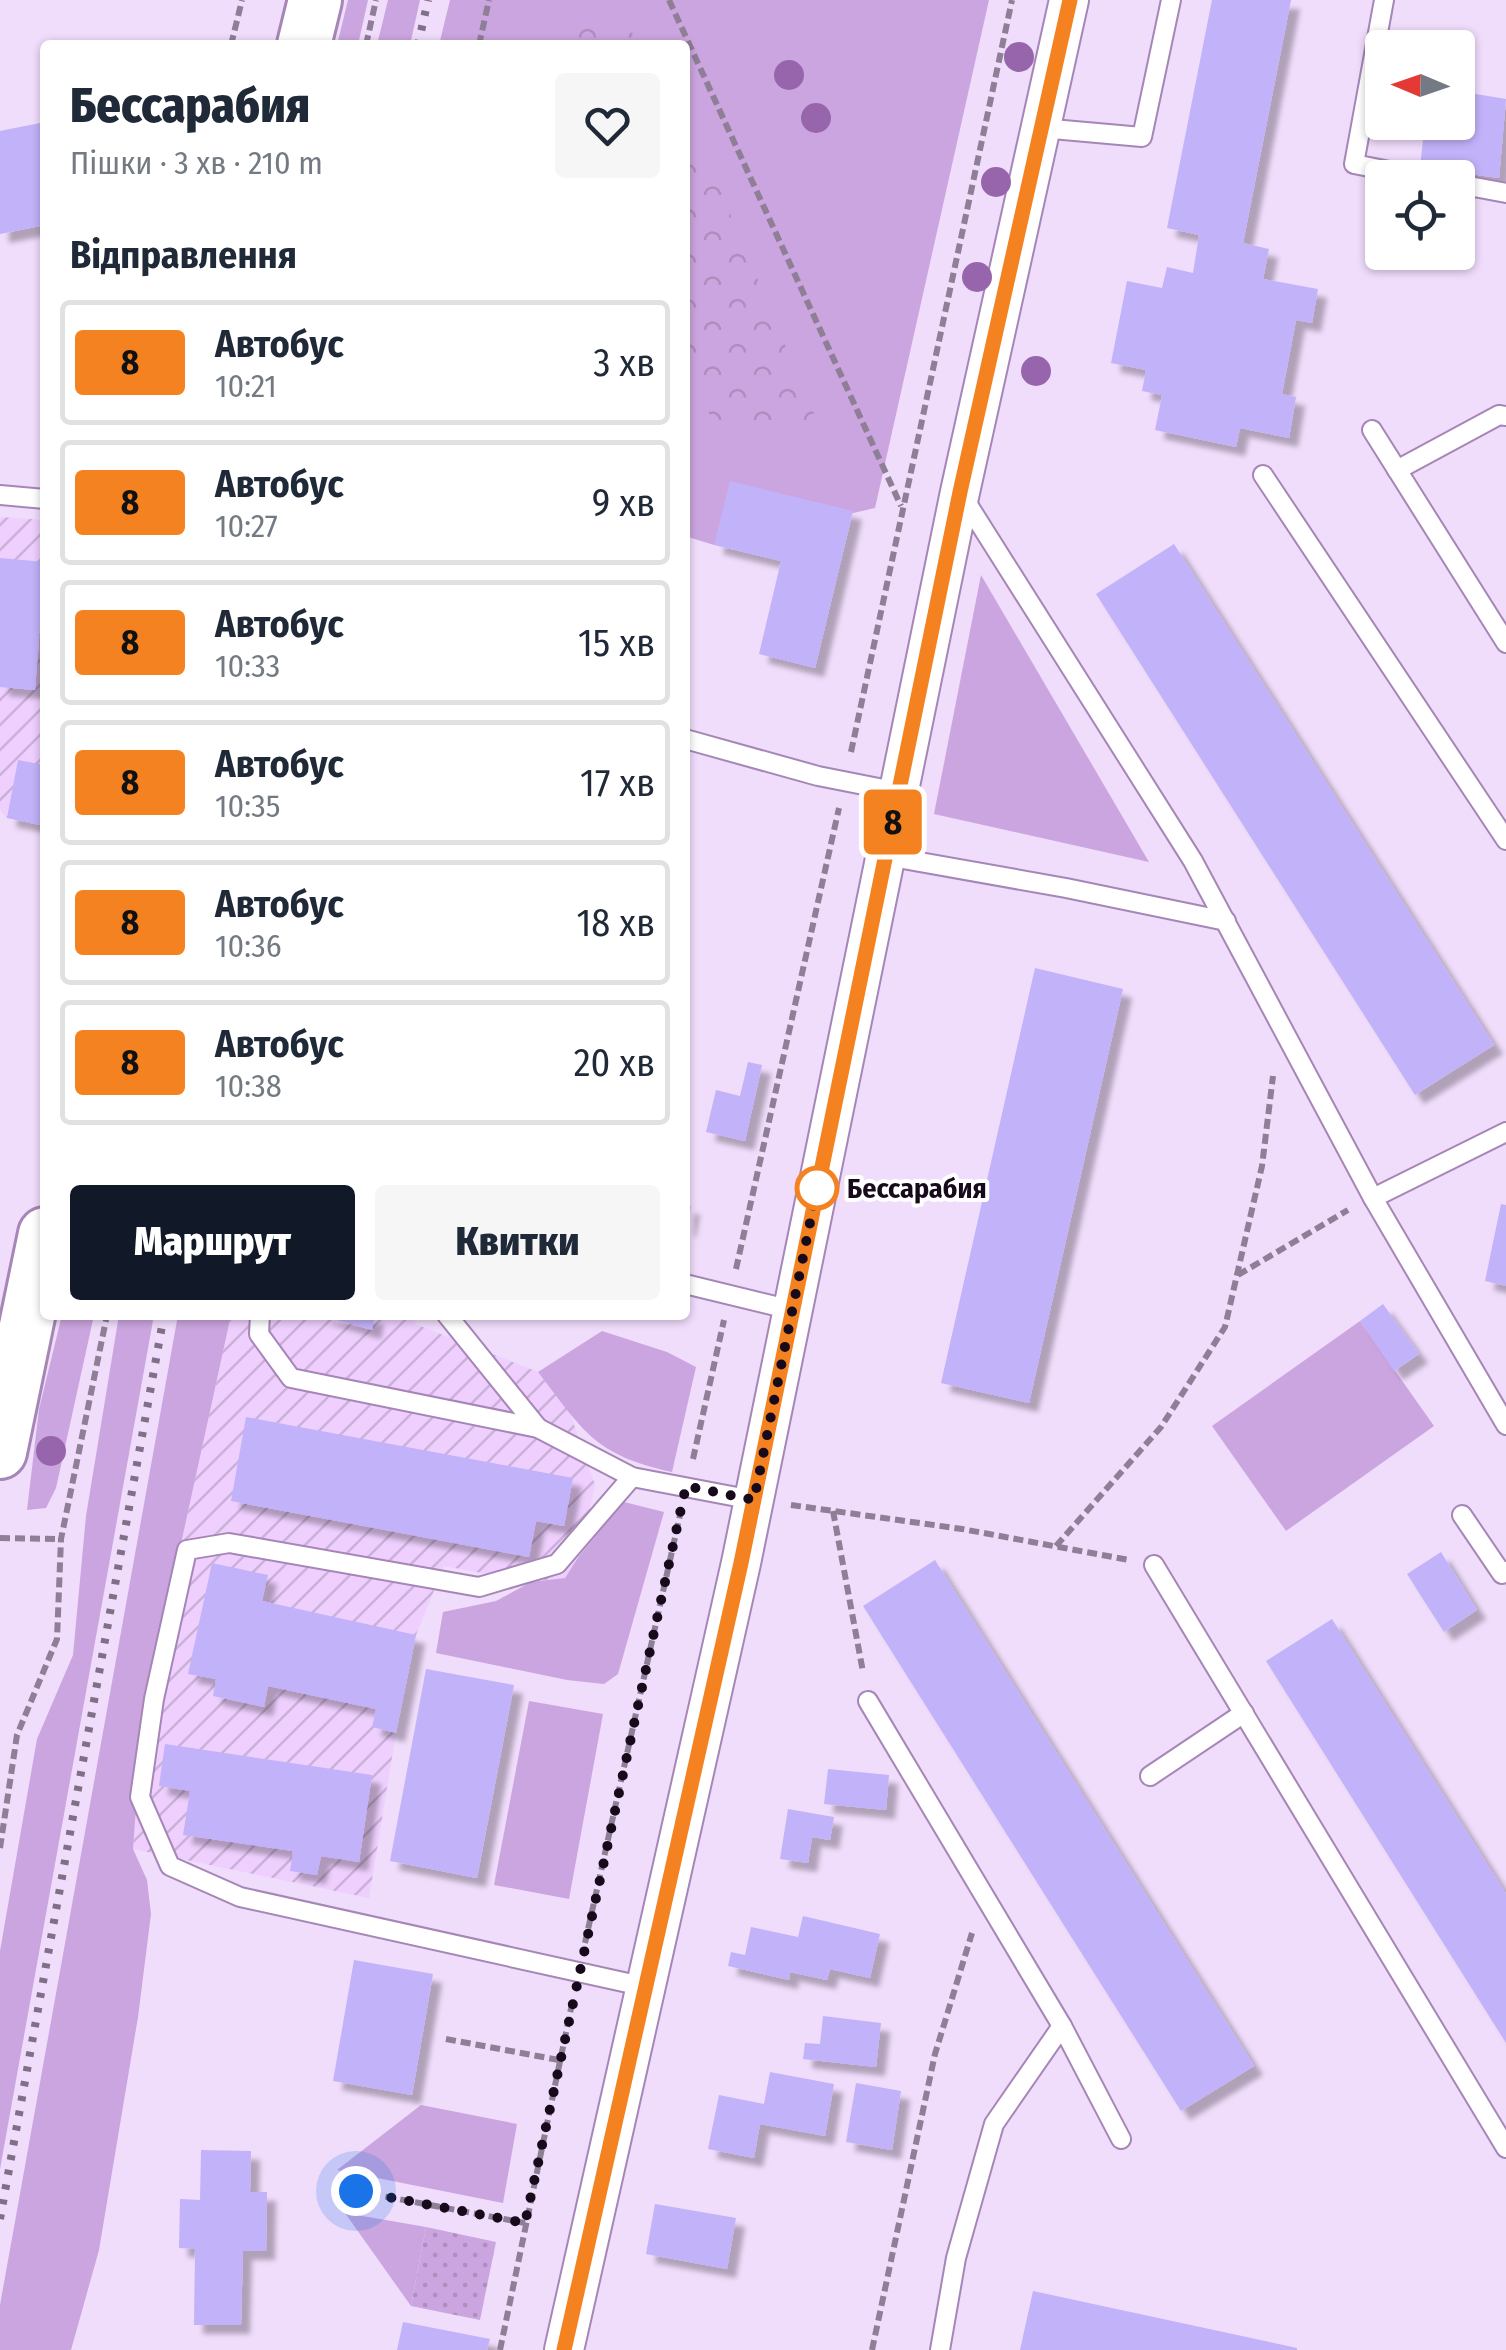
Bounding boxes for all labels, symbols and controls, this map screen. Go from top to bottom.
north arrow [1365,30,1475,140]
map controls [1365,30,1475,270]
button: heart [555,73,660,178]
text: Бессарабия [70,77,310,135]
text: Пішки · 3 хв · 210 m [70,144,323,182]
button: locate [1365,160,1475,270]
text: Відправлення [70,232,297,278]
text: Автобус [215,321,344,367]
text: 3 хв [593,340,655,386]
text: 8 [121,341,139,383]
text: 10:21 [215,367,277,405]
text: Автобус [215,461,344,507]
text: 9 хв [592,480,655,526]
text: 8 [121,481,139,523]
text: 10:27 [215,507,278,545]
text: Автобус [215,601,344,647]
text: 15 хв [578,620,655,666]
text: 8 [121,621,139,663]
text: 10:33 [215,647,280,685]
text: Автобус [215,741,344,787]
text: 17 хв [580,760,655,806]
text: 8 [121,761,139,803]
text: 10:35 [215,787,280,825]
line badge: 8 [860,790,926,854]
text: 8 [884,801,902,843]
text: Автобус [215,881,344,927]
text: 18 хв [576,900,655,946]
text: 8 [121,901,139,943]
text: 10:36 [215,927,282,965]
text: Автобус [215,1021,344,1067]
text: 20 хв [574,1040,655,1086]
text: 8 [121,1041,139,1083]
text: 10:38 [215,1067,282,1105]
marker: Бессарабия [796,1167,838,1209]
place label: Бессарабия [847,1172,987,1205]
button: Маршрут [70,1185,355,1300]
button: Квитки [375,1185,660,1300]
your location [331,2166,381,2216]

